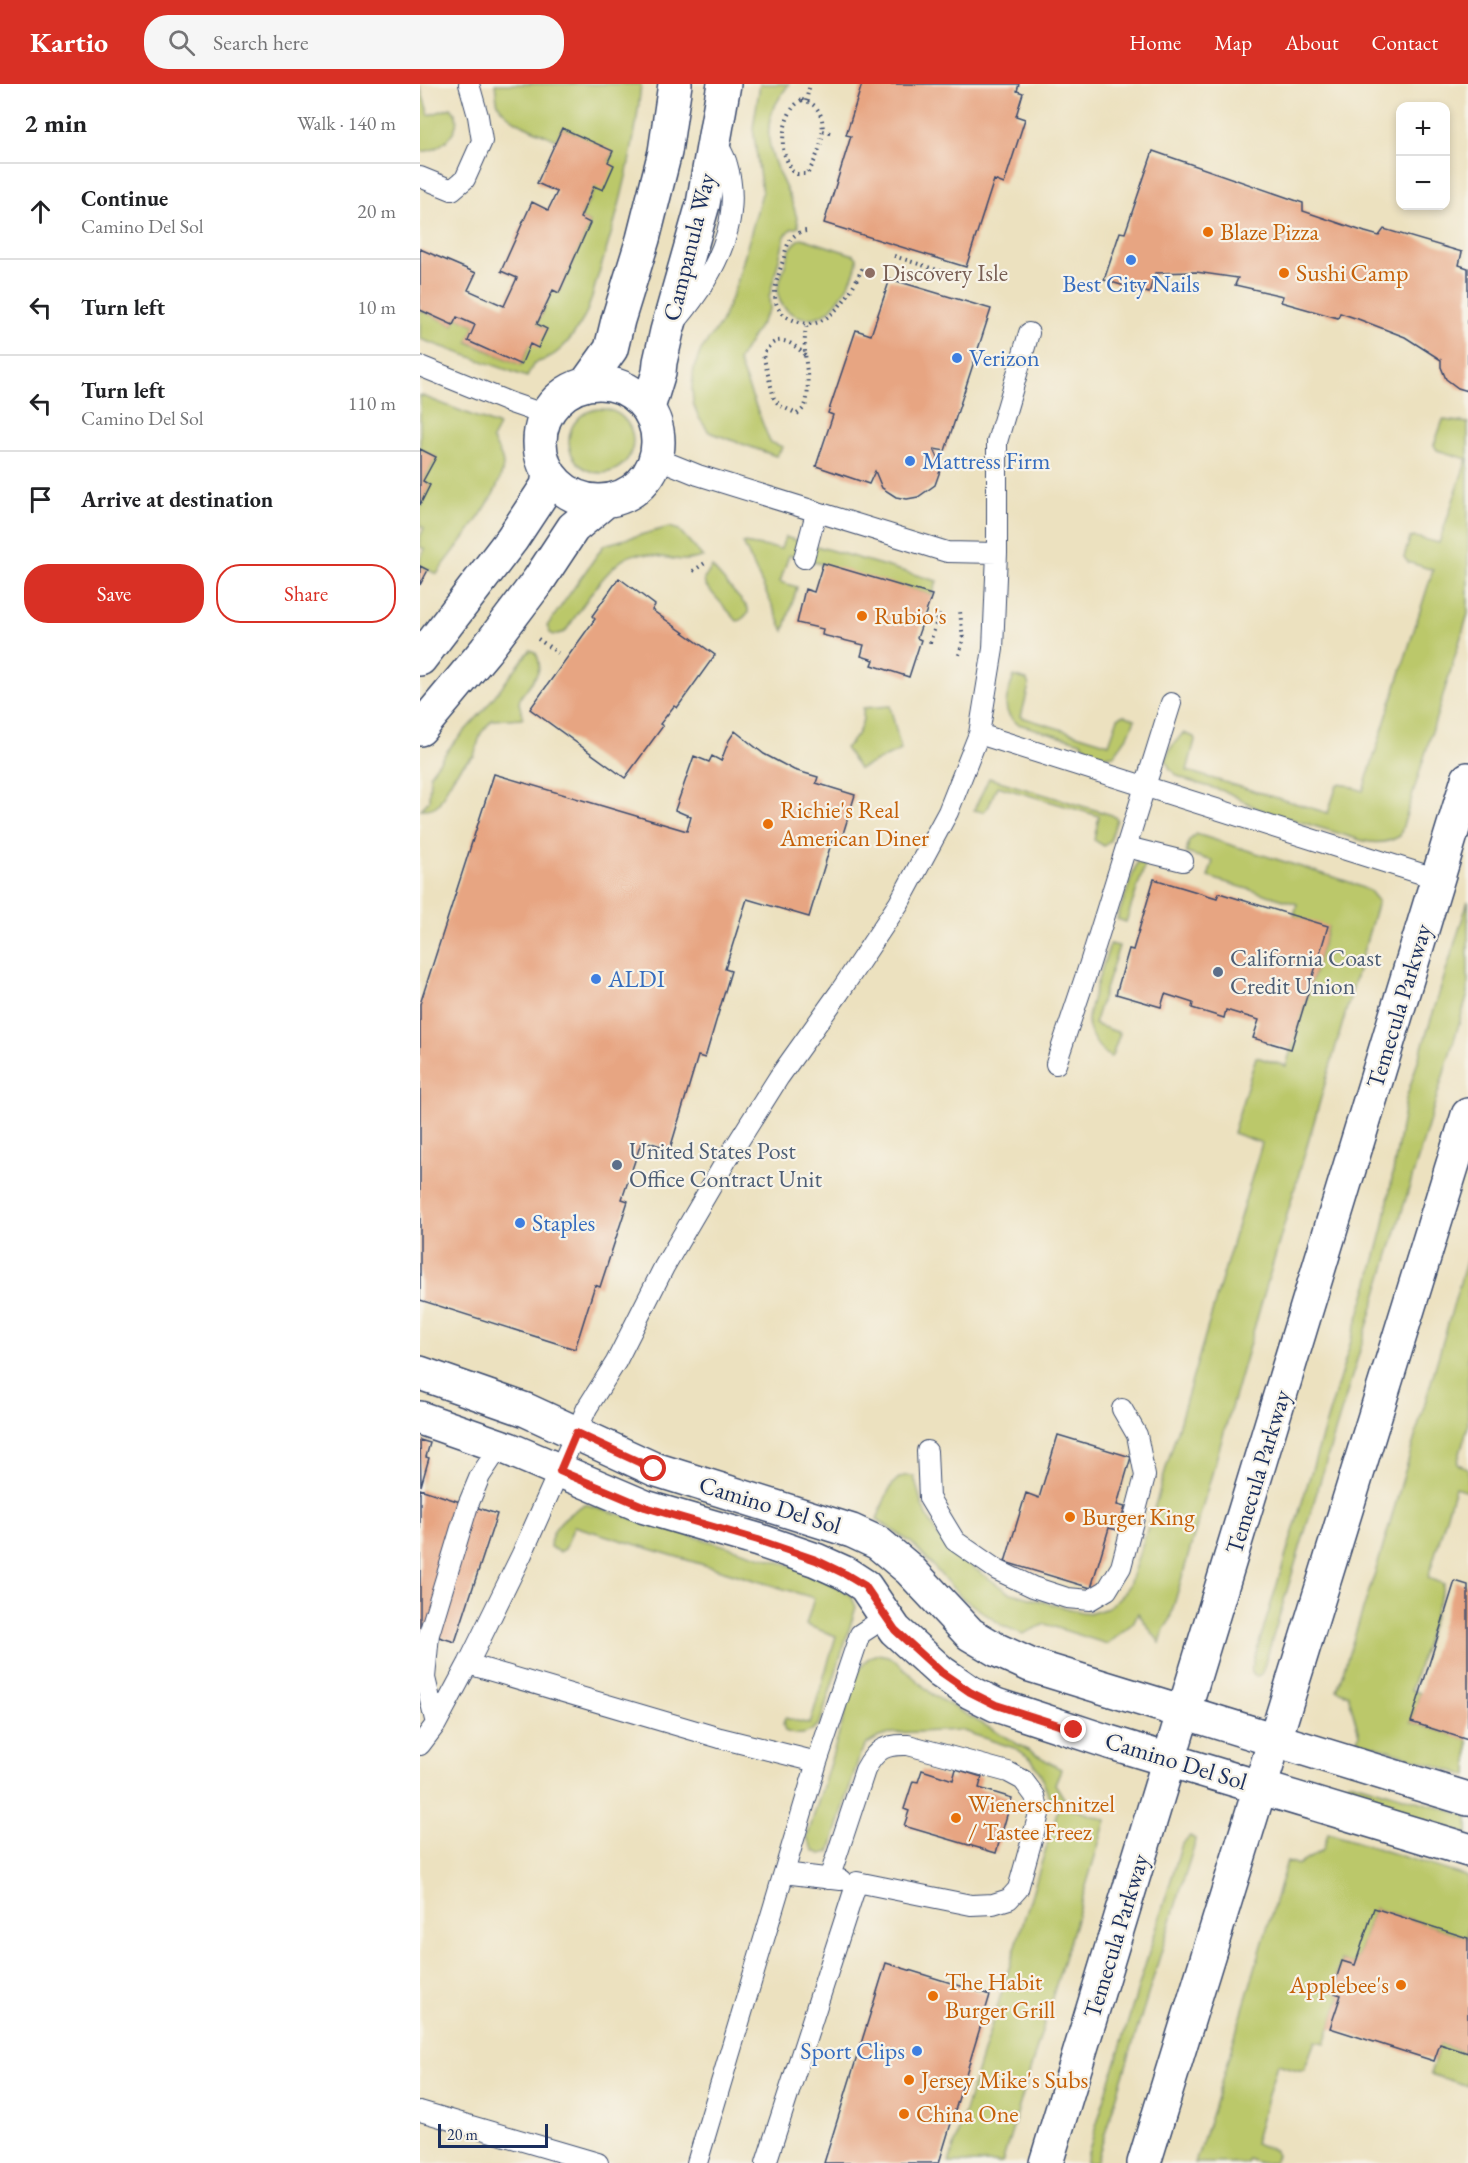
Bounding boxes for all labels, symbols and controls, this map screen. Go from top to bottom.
search box [144,15,564,69]
text: Kartio [30,24,108,60]
icon: search [165,26,198,59]
text: Search here [213,28,309,57]
text: Home [1129,29,1181,56]
text: Map [1214,29,1252,56]
text: About [1285,29,1338,56]
text: Contact [1371,29,1438,56]
map controls [1396,102,1450,210]
button: + [1396,102,1450,156]
text: 2 min [24,106,87,140]
text: Walk · 140 m [297,110,396,136]
button: − [1396,156,1450,210]
street label: Campanula Way [655,169,722,324]
text: Continue [81,184,168,213]
icon: ahead [24,195,57,228]
text: 20 m [357,198,396,224]
text: Camino Del Sol [81,213,203,239]
place label: Blaze Pizza [1220,216,1319,247]
marker: Blaze Pizza [1201,225,1215,239]
marker: Best City Nails [1124,253,1138,267]
place label: Discovery Isle [882,257,1008,288]
place label: Sushi Camp [1296,257,1408,288]
marker: Discovery Isle [863,266,877,280]
marker: Sushi Camp [1277,266,1291,280]
place label: Best City Nails [1062,268,1200,299]
icon: left [24,291,57,324]
text: Turn left [81,293,165,322]
text: 10 m [357,294,396,320]
place label: Verizon [969,342,1040,373]
marker: Verizon [950,351,964,365]
text: Turn left [81,376,165,405]
icon: left [24,387,57,420]
text: 110 m [348,390,396,416]
text: Camino Del Sol [81,405,203,431]
place label: Mattress Firm [922,445,1051,476]
marker: Mattress Firm [903,454,917,468]
icon: arrive [24,483,57,516]
text: Arrive at destination [81,485,273,514]
button: Save [24,564,204,623]
button: Share [216,564,396,623]
place label: Rubio's [874,600,946,631]
marker: Rubio's [855,609,869,623]
place label: Richie's Real American Diner [779,794,929,853]
marker: Richie's Real American Diner [761,817,775,831]
street label: Temecula Parkway [1359,920,1438,1092]
place label: California Coast Credit Union [1230,942,1382,1001]
place label: ALDI [607,963,665,994]
marker: California Coast Credit Union [1211,965,1225,979]
marker: ALDI [589,972,603,986]
place label: United States Post Office Contract Unit [629,1135,822,1194]
marker: United States Post Office Contract Unit [610,1158,624,1172]
place label: Staples [532,1207,595,1238]
marker: Staples [513,1216,527,1230]
street label: Temecula Parkway [1218,1386,1297,1558]
route start [640,1455,666,1481]
street label: Camino Del Sol [695,1468,845,1541]
place label: Burger King [1082,1501,1195,1532]
marker: Burger King [1063,1510,1077,1524]
route end [1060,1716,1086,1742]
street label: Camino Del Sol [1101,1724,1251,1797]
place label: Wienerschnitzel / Tastee Freez [968,1788,1115,1847]
marker: Wienerschnitzel / Tastee Freez [949,1811,963,1825]
street label: Temecula Parkway [1076,1850,1155,2022]
place label: The Habit Burger Grill [945,1966,1056,2025]
place label: Applebee's [1288,1969,1389,2000]
marker: Applebee's [1394,1978,1408,1992]
marker: The Habit Burger Grill [926,1989,940,2003]
place label: Sport Clips [800,2035,905,2066]
marker: Sport Clips [910,2044,924,2058]
place label: Jersey Mike's Subs [919,2064,1088,2095]
marker: Jersey Mike's Subs [902,2073,916,2087]
place label: China One [916,2098,1019,2129]
marker: China One [897,2107,911,2121]
scale bar [438,2121,548,2148]
text: 20 m [447,2124,478,2145]

